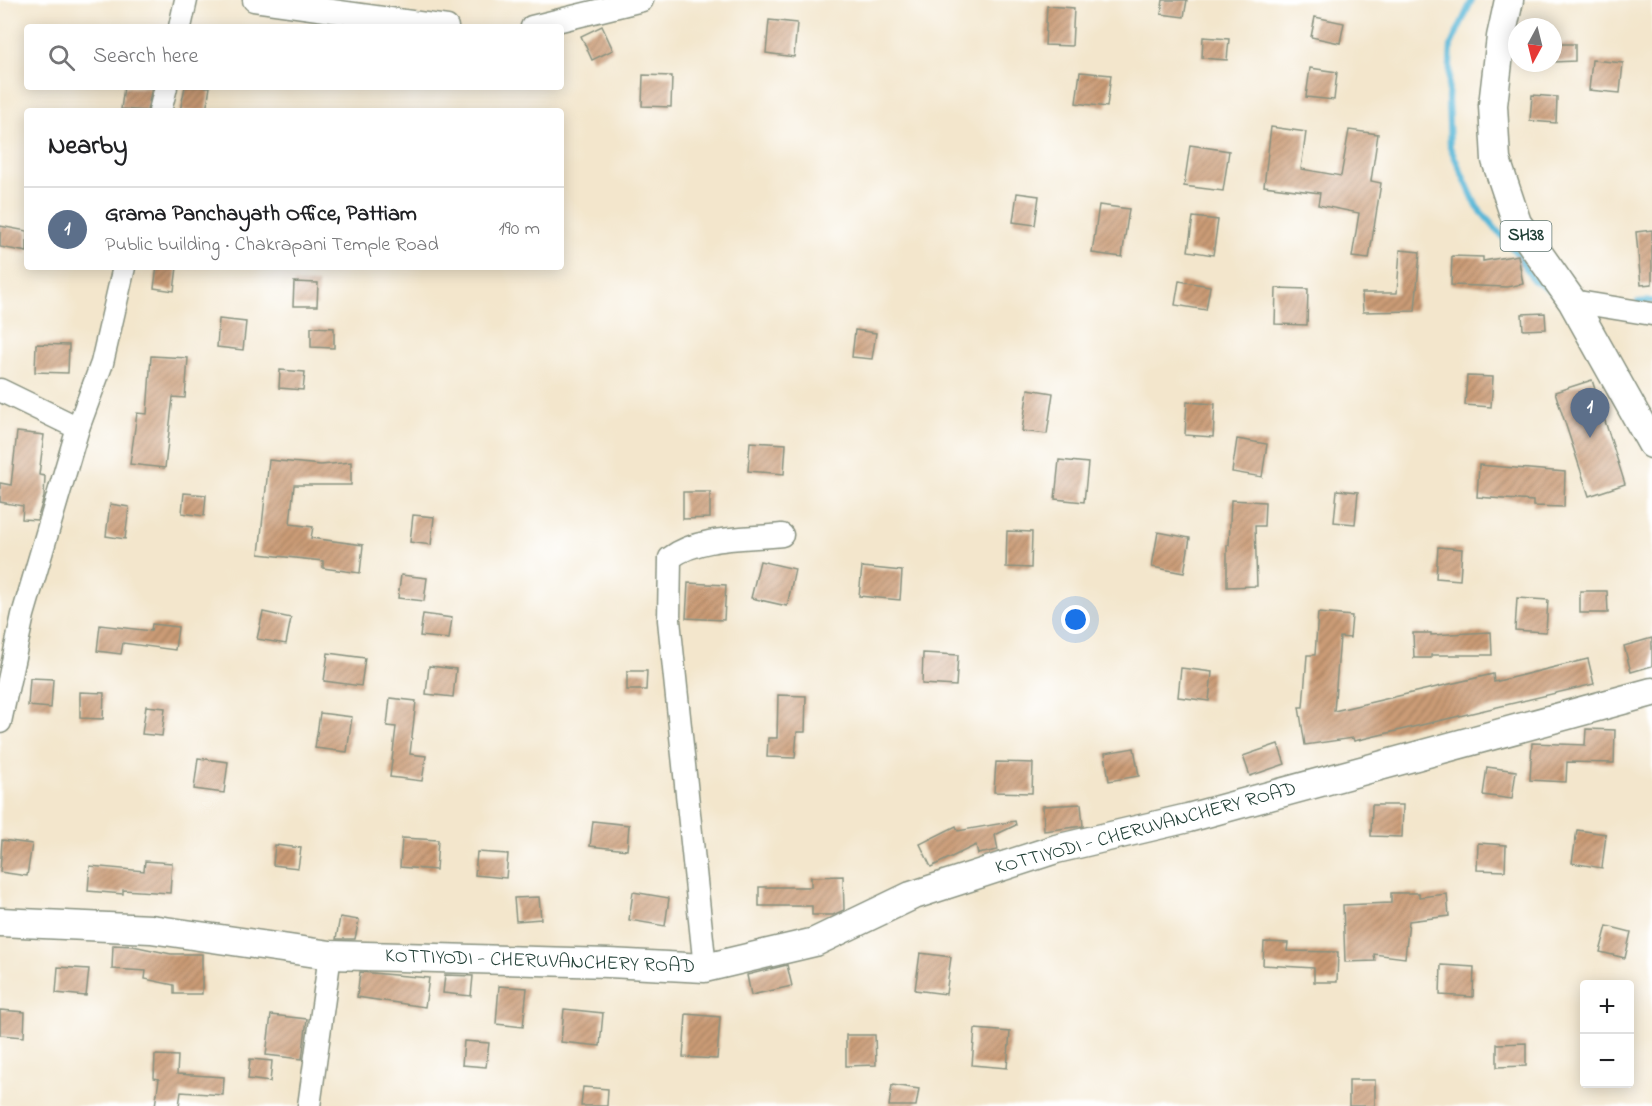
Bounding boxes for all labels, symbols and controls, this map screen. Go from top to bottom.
north arrow [1508,18,1562,72]
search box [24,24,564,90]
icon: search [45,41,78,74]
text: Search here [93,41,198,73]
text: Nearby [48,128,127,166]
text: Grama Panchayath Office, Pattiam [105,199,417,231]
text: 1 [64,215,71,244]
text: 190 m [498,215,540,244]
road number: SH38 [1500,221,1552,251]
text: Public building · Chakrapani Temple Road [105,231,439,260]
pin: 1 [1570,388,1610,438]
your location [1061,605,1090,634]
street label: KOTTIYODI - CHERUVANCHERY ROAD [992,775,1300,883]
street label: KOTTIYODI - CHERUVANCHERY ROAD [384,942,696,982]
map controls [1580,980,1634,1088]
button: + [1580,980,1634,1034]
button: − [1580,1034,1634,1088]

